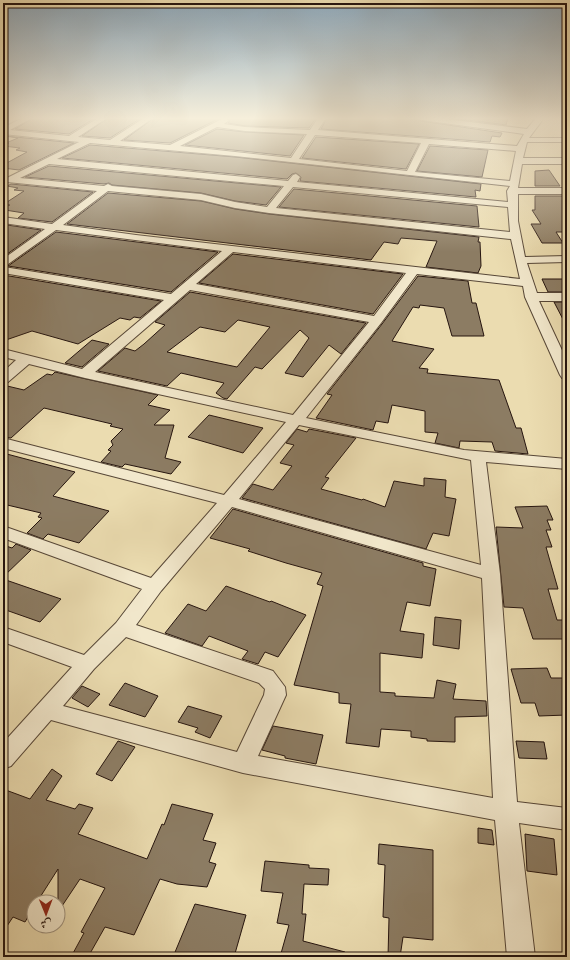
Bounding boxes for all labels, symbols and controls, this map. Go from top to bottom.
north arrow [26,894,66,934]
text: ش [40,916,52,930]

